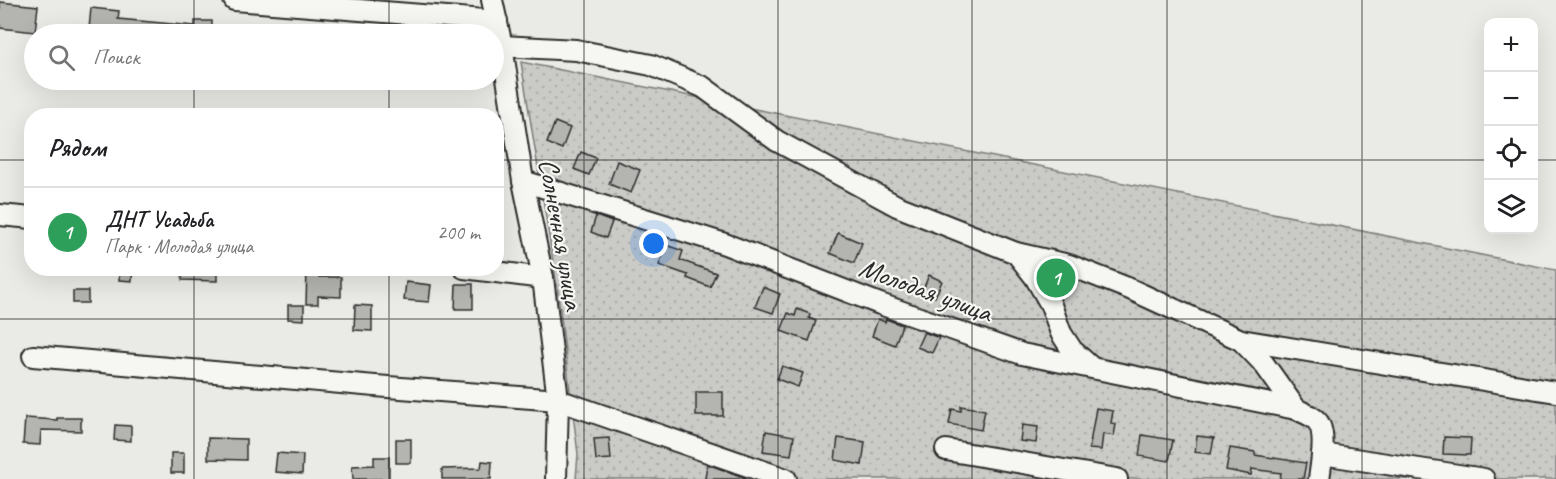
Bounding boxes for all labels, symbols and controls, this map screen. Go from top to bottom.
map controls [1484,18,1538,234]
button: + [1484,18,1538,72]
search box [24,24,504,90]
icon: search [45,41,78,74]
text: Поиск [93,43,139,71]
button: − [1484,72,1538,126]
button: locate [1484,126,1538,180]
text: Рядом [48,131,106,164]
street label: Солнечная улица [531,156,592,314]
button: layers [1484,180,1538,234]
text: ДНТ Усадьба [105,206,214,234]
text: 1 [63,220,72,245]
text: 200 m [437,220,480,245]
your location [639,229,668,258]
text: Парк · Молодая улица [105,234,253,259]
street label: Молодая улица [855,249,999,330]
pin: 1 [1036,256,1076,300]

